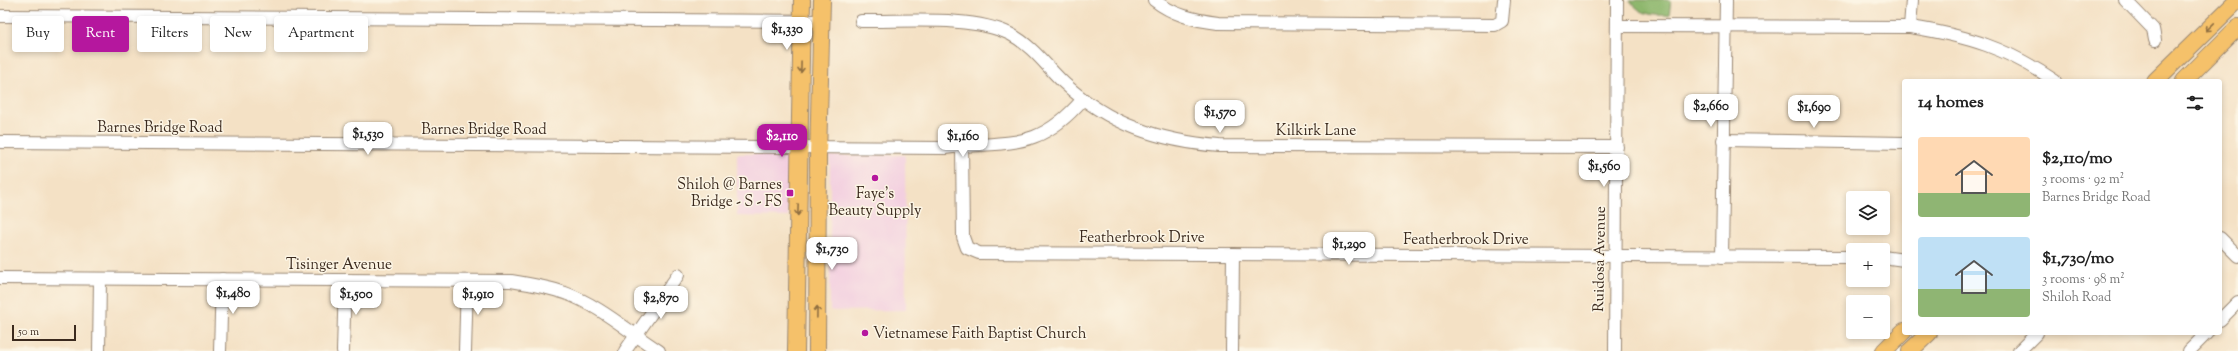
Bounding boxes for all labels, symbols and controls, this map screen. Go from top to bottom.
chip: Buy [12,16,64,52]
chip: Rent [72,16,129,52]
chip: Filters [137,16,202,52]
chip: New [210,16,266,52]
chip: Apartment [274,16,368,52]
pin: $1,330 [754,17,820,51]
text: $1,330 [771,21,803,39]
one-way arrow [2205,22,2215,32]
one-way arrow [797,60,805,73]
text: 14 homes [1918,91,1984,115]
icon: filters [2184,92,2206,114]
pin: $2,660 [1678,94,1744,128]
pin: $1,690 [1781,95,1847,129]
text: $2,660 [1693,98,1729,116]
text: $1,690 [1797,99,1831,117]
pin: $1,570 [1187,100,1253,134]
text: $1,570 [1204,104,1236,122]
street label: Barnes Bridge Road [97,118,223,139]
street label: Barnes Bridge Road [421,120,547,141]
street label: Kilkirk Lane [1276,121,1356,142]
pin: $1,530 [335,122,401,156]
pin: $2,110 [749,124,815,158]
pin: $1,160 [930,124,996,158]
text: $1,530 [352,126,384,144]
text: $2,110 [766,128,798,146]
text: $1,160 [947,128,979,146]
text: $2,110/mo [2042,147,2112,171]
icon: home [1950,153,1998,201]
pin: $1,560 [1571,154,1637,188]
text: $1,560 [1588,158,1620,176]
text: 3 rooms · 92 m² [2042,171,2124,189]
marker: Faye's Beauty Supply [870,173,880,183]
place label: Shiloh @ Barnes Bridge - S - FS [677,175,782,213]
place label: Faye's Beauty Supply [828,184,922,222]
marker: Shiloh @ Barnes Bridge - S - FS [785,188,795,198]
text: Barnes Bridge Road [2042,189,2151,207]
map controls [1846,191,1890,339]
button: layers [1846,191,1890,235]
one-way arrow [794,203,802,216]
street label: Ruidosa Avenue [1589,206,1612,312]
street label: Featherbrook Drive [1079,228,1205,249]
street label: Featherbrook Drive [1403,230,1529,251]
pin: $1,290 [1316,232,1382,266]
text: $1,290 [1332,236,1366,254]
pin: $1,730 [799,237,865,271]
text: $1,730 [815,241,849,259]
button: + [1846,243,1890,287]
text: $1,730/mo [2042,247,2114,271]
icon: home [1950,253,1998,301]
street label: Tisinger Avenue [286,255,392,276]
text: 3 rooms · 98 m² [2042,271,2125,289]
pin: $1,480 [200,281,266,315]
pin: $1,500 [323,282,389,316]
pin: $1,910 [445,282,511,316]
text: $1,480 [216,285,250,303]
text: $1,500 [339,286,373,304]
text: $1,910 [462,286,494,304]
pin: $2,870 [628,286,694,320]
text: Shiloh Road [2042,289,2111,307]
text: $2,870 [643,290,679,308]
button: − [1846,295,1890,339]
one-way arrow [814,306,821,319]
scale bar [12,323,76,342]
text: 50 m [18,324,39,340]
place label: Vietnamese Faith Baptist Church [873,324,1087,345]
marker: Vietnamese Faith Baptist Church [860,328,870,338]

